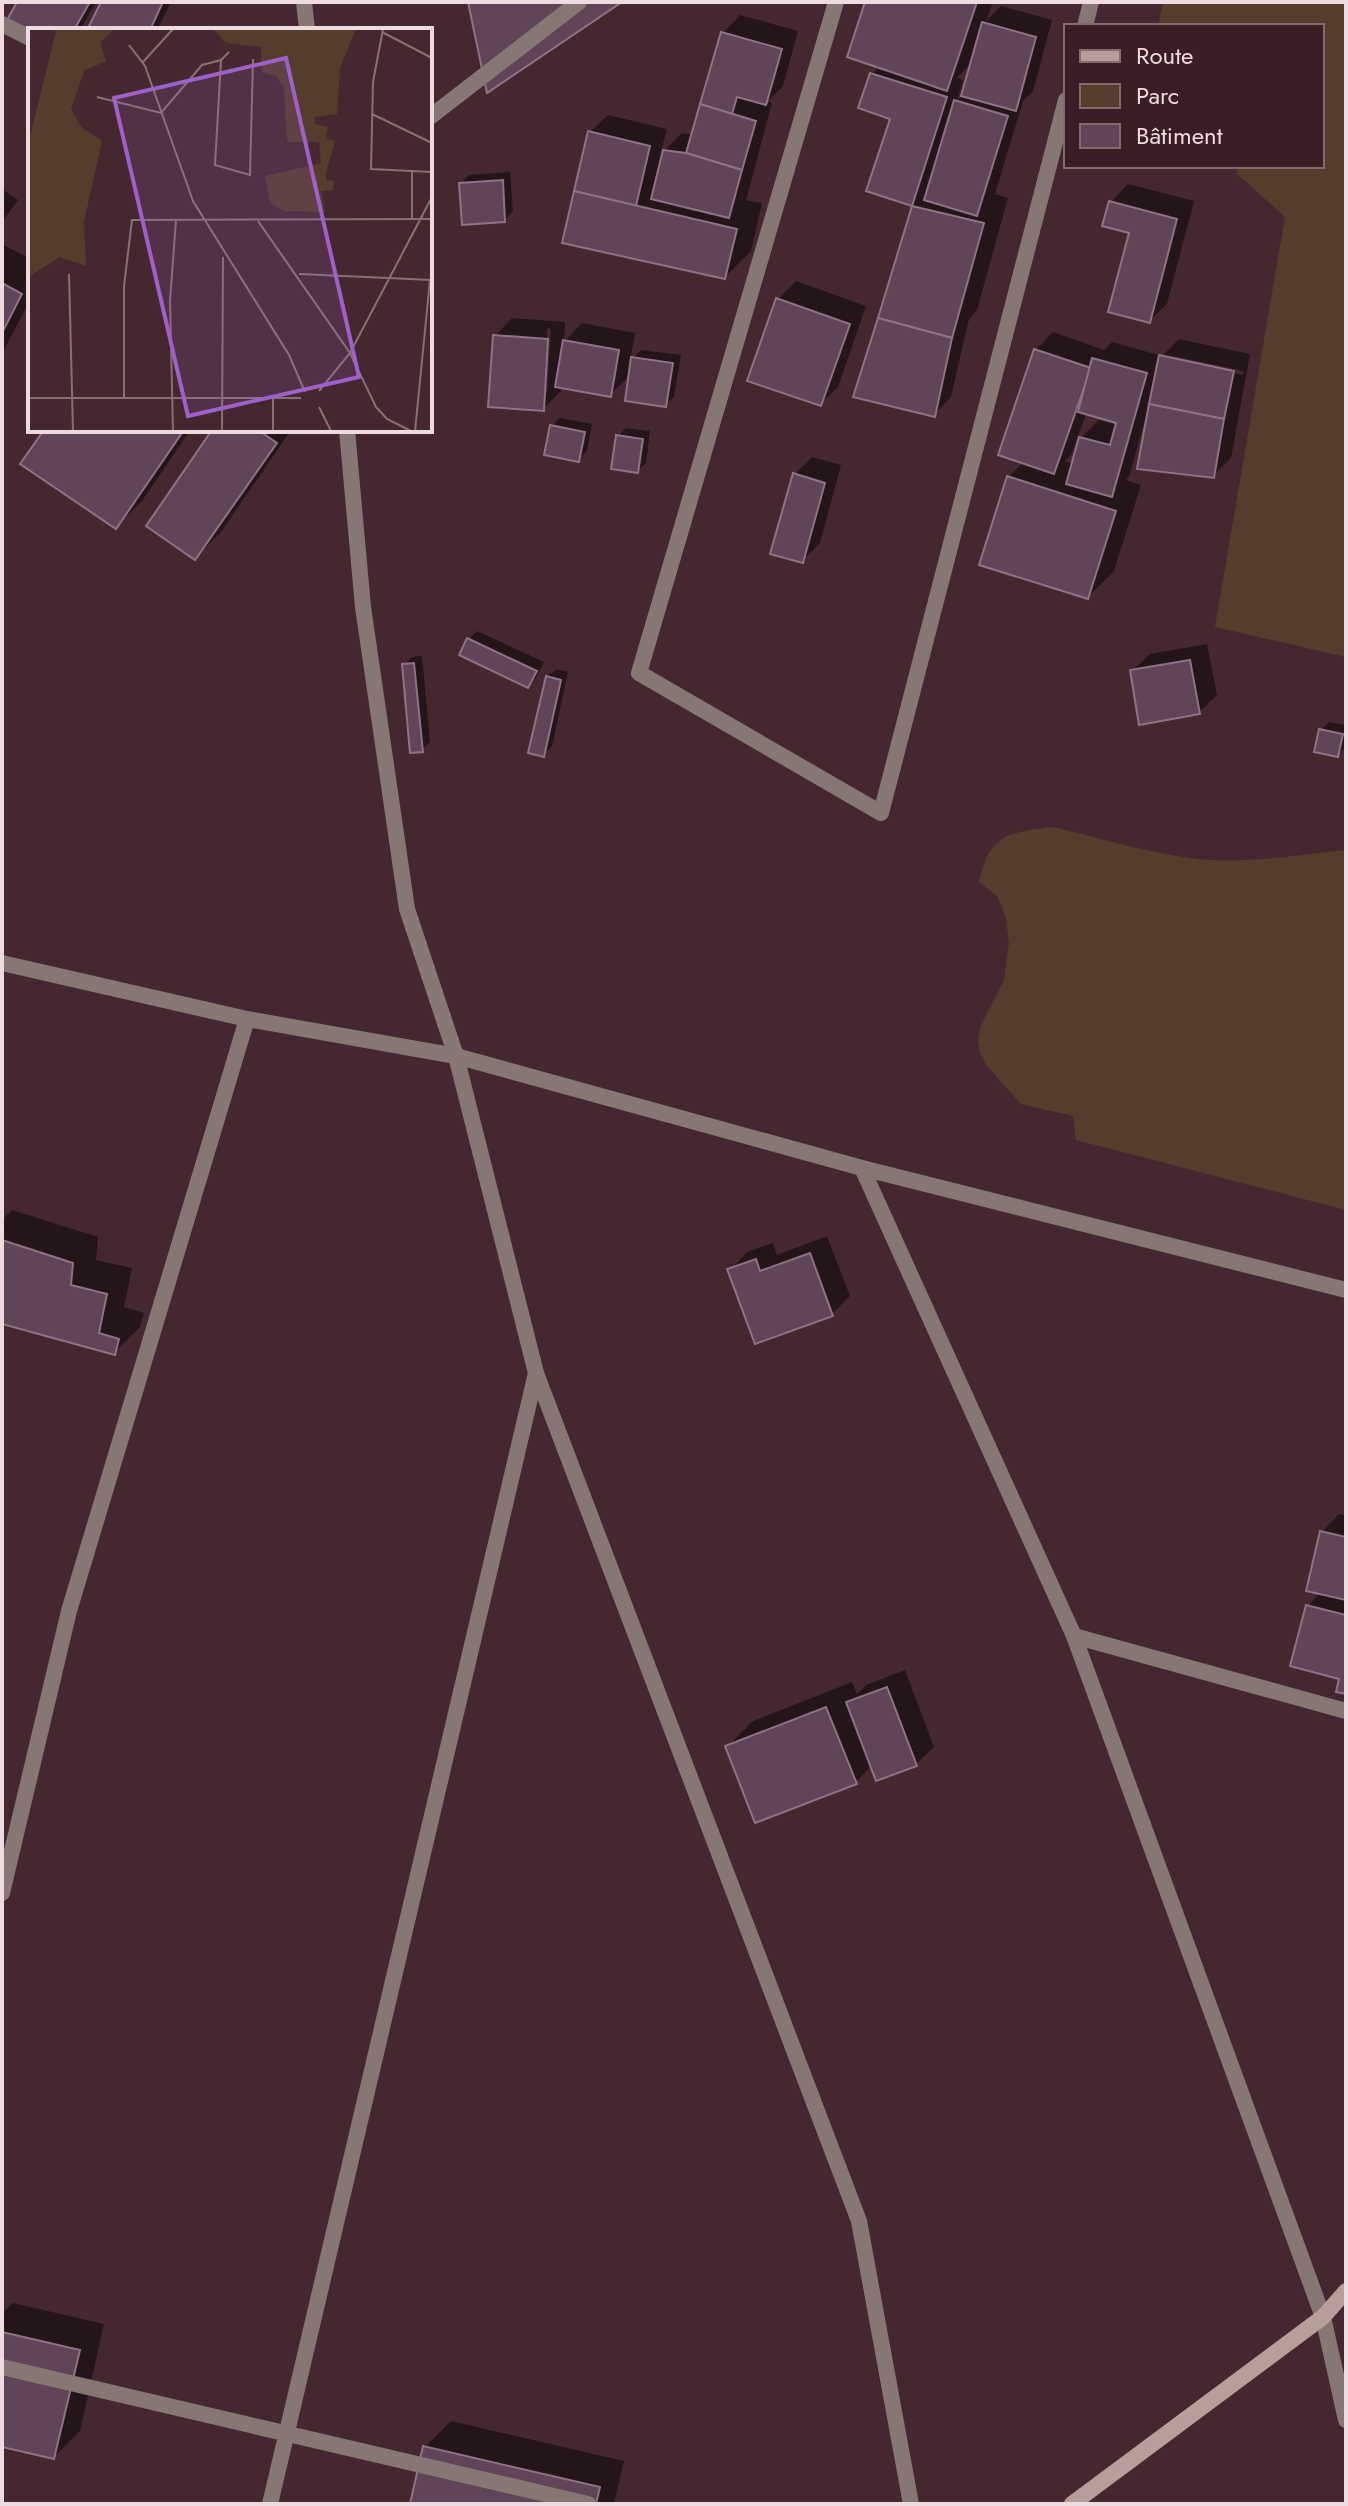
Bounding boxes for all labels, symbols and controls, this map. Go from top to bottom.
legend [1064,24,1324,168]
inset map [28,28,432,432]
text: Route [1136,38,1193,73]
text: Parc [1136,78,1179,113]
text: Bâtiment [1136,118,1223,153]

